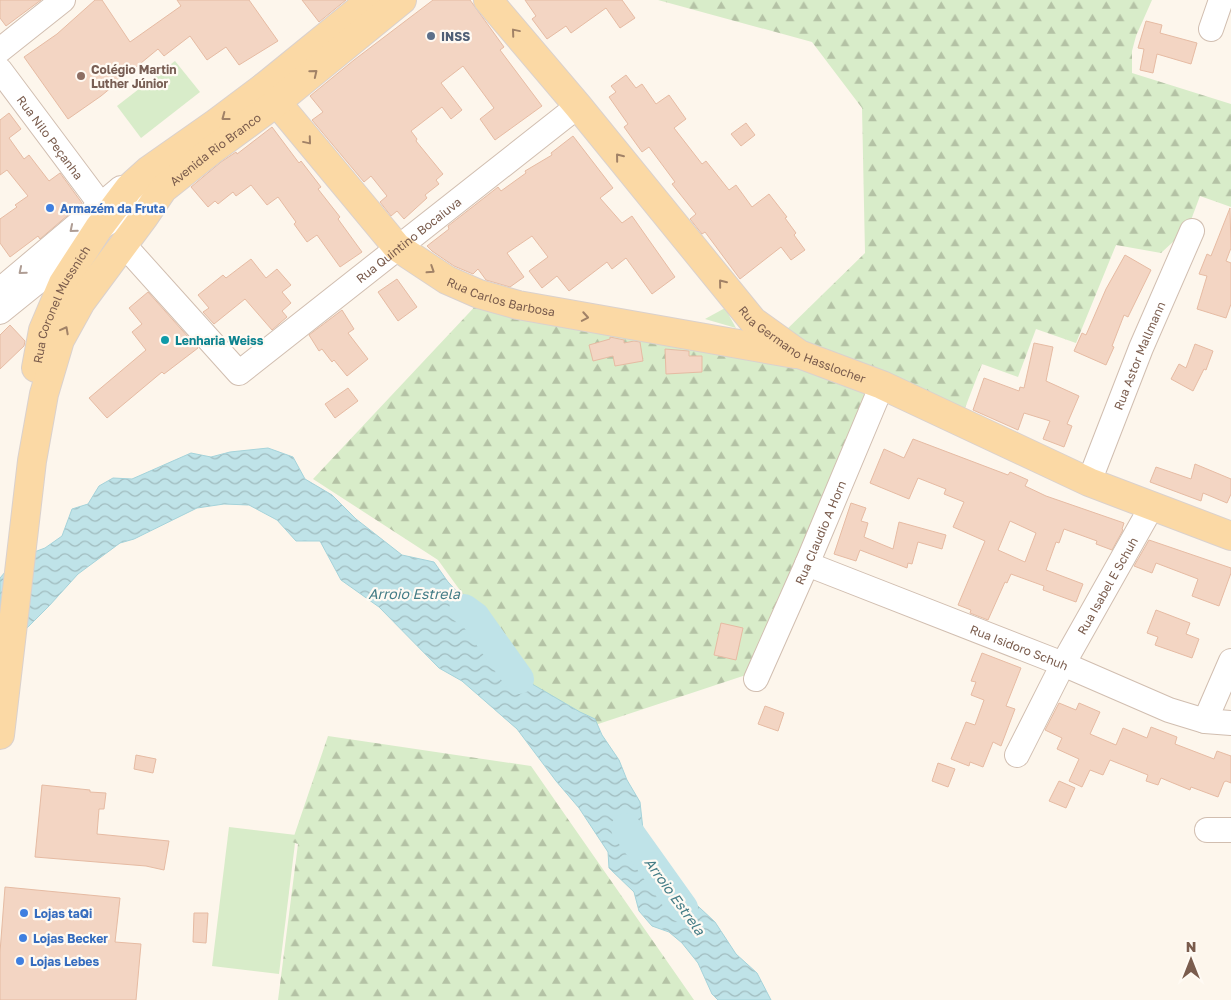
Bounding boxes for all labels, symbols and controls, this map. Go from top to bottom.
place label: INSS [441,29,470,44]
one-way arrow [513,29,521,38]
marker: INSS [425,30,437,42]
place label: Colégio Martin Luther Júnior [91,62,177,91]
marker: Colégio Martin Luther Júnior [75,70,87,82]
one-way arrow [308,70,317,78]
street label: Rua Nilo Peçanha [14,92,87,182]
street label: Avenida Rio Branco [166,109,264,188]
one-way arrow [222,111,231,119]
one-way arrow [302,135,311,144]
one-way arrow [616,153,625,162]
street label: Rua Quintino Bocaiuva [353,194,464,286]
place label: Armazém da Fruta [60,201,165,216]
marker: Armazém da Fruta [44,202,56,214]
one-way arrow [70,223,79,231]
street label: Rua Coronel Mussnich [30,243,93,365]
one-way arrow [425,264,435,273]
one-way arrow [19,266,28,275]
street label: Rua Carlos Barbosa [445,273,556,319]
one-way arrow [719,280,727,289]
street label: Rua Astor Mallmann [1110,299,1168,412]
street label: Rua Germano Hasslocher [736,302,868,386]
one-way arrow [581,311,589,321]
one-way arrow [59,326,69,335]
place label: Lenharia Weiss [175,333,264,348]
marker: Lenharia Weiss [159,334,171,346]
street label: Rua Claudio A Horn [791,478,849,587]
street label: Rua Isabel E Schuh [1074,534,1141,637]
water label: Arroio Estrela [368,585,461,602]
street label: Rua Isidoro Schuh [968,621,1071,673]
water label: Arroio Estrela [641,854,709,939]
place label: Lojas taQi [34,906,92,921]
marker: Lojas taQi [18,907,30,919]
place label: Lojas Becker [33,931,108,946]
marker: Lojas Becker [17,932,29,944]
north arrow [1166,935,1216,985]
text: N [1186,938,1196,955]
place label: Lojas Lebes [30,954,99,969]
marker: Lojas Lebes [14,955,26,967]

